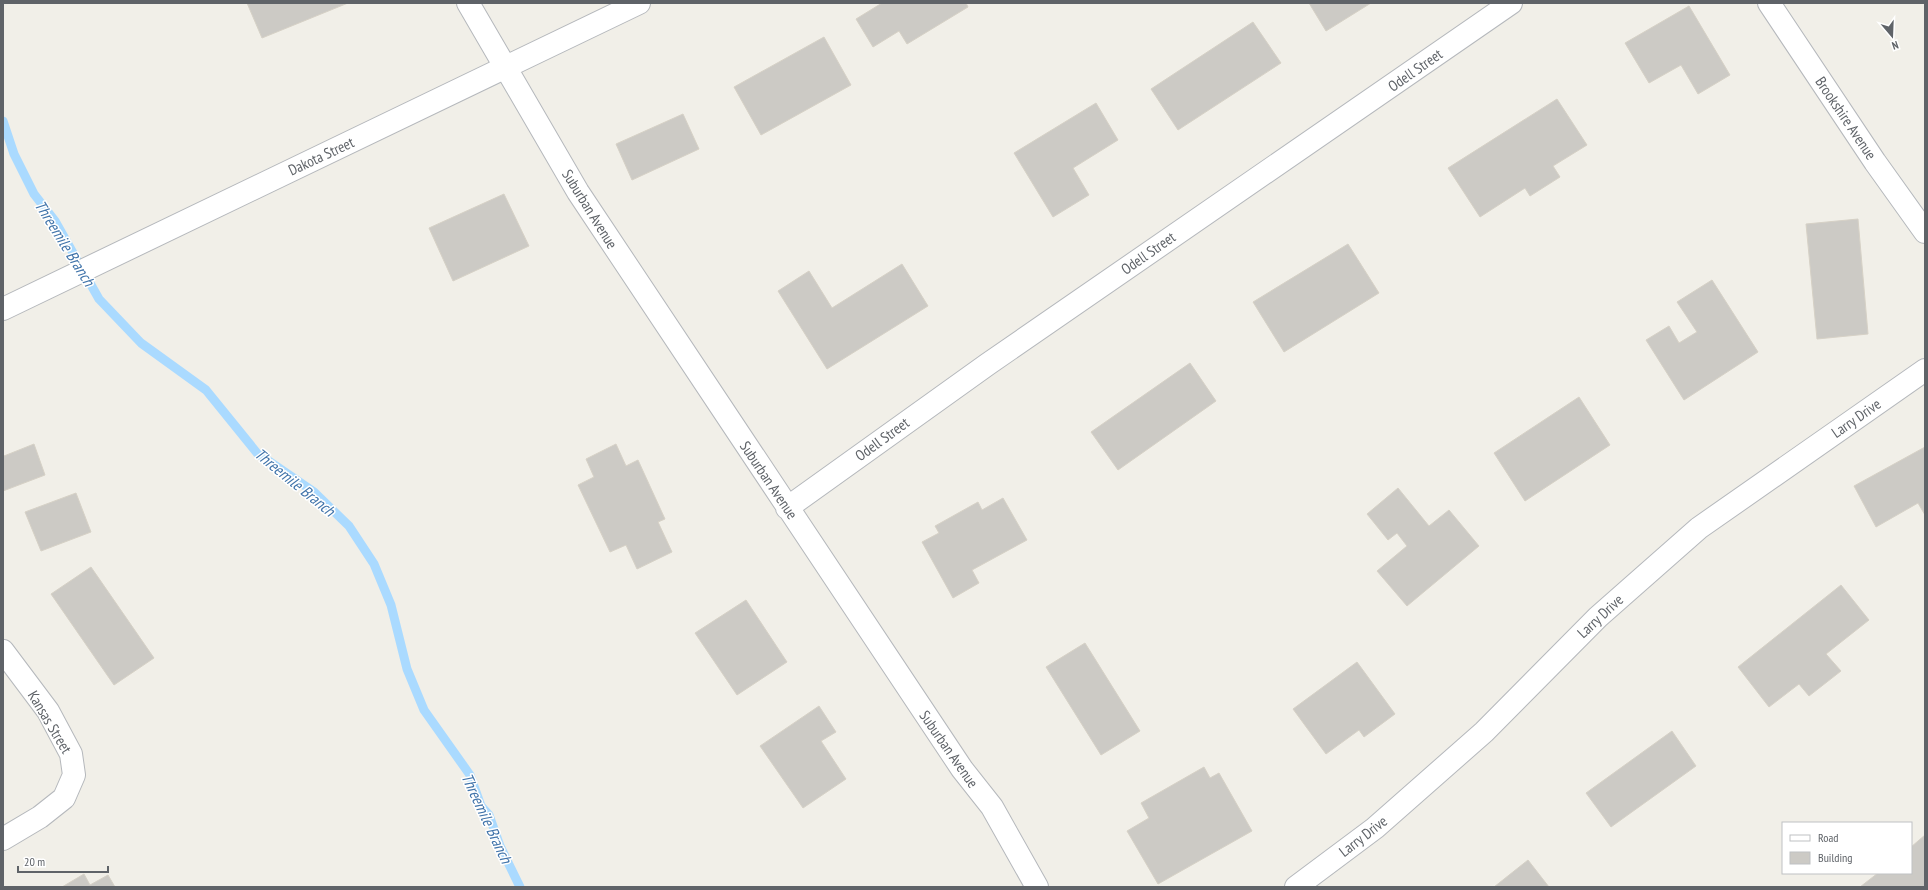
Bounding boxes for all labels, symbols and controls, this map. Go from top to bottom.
north arrow [1872,16,1912,56]
text: N [1890,38,1900,53]
street label: Odell Street [1384,44,1446,96]
street label: Brookshire Avenue [1811,73,1881,163]
street label: Dakota Street [285,133,357,179]
street label: Suburban Avenue [558,166,622,252]
water label: Threemile Branch [31,196,100,290]
street label: Odell Street [1117,227,1179,279]
street label: Larry Drive [1828,394,1884,442]
street label: Odell Street [851,413,913,465]
street label: Suburban Avenue [736,437,802,523]
water label: Threemile Branch [251,444,340,521]
street label: Larry Drive [1573,590,1627,642]
street label: Kansas Street [24,687,76,757]
street label: Suburban Avenue [915,707,983,791]
water label: Threemile Branch [457,770,517,867]
street label: Larry Drive [1335,811,1391,861]
legend [1782,822,1912,874]
text: Road [1818,830,1838,845]
scale bar [18,848,108,874]
text: Building [1818,850,1853,865]
text: 20 m [24,854,45,869]

